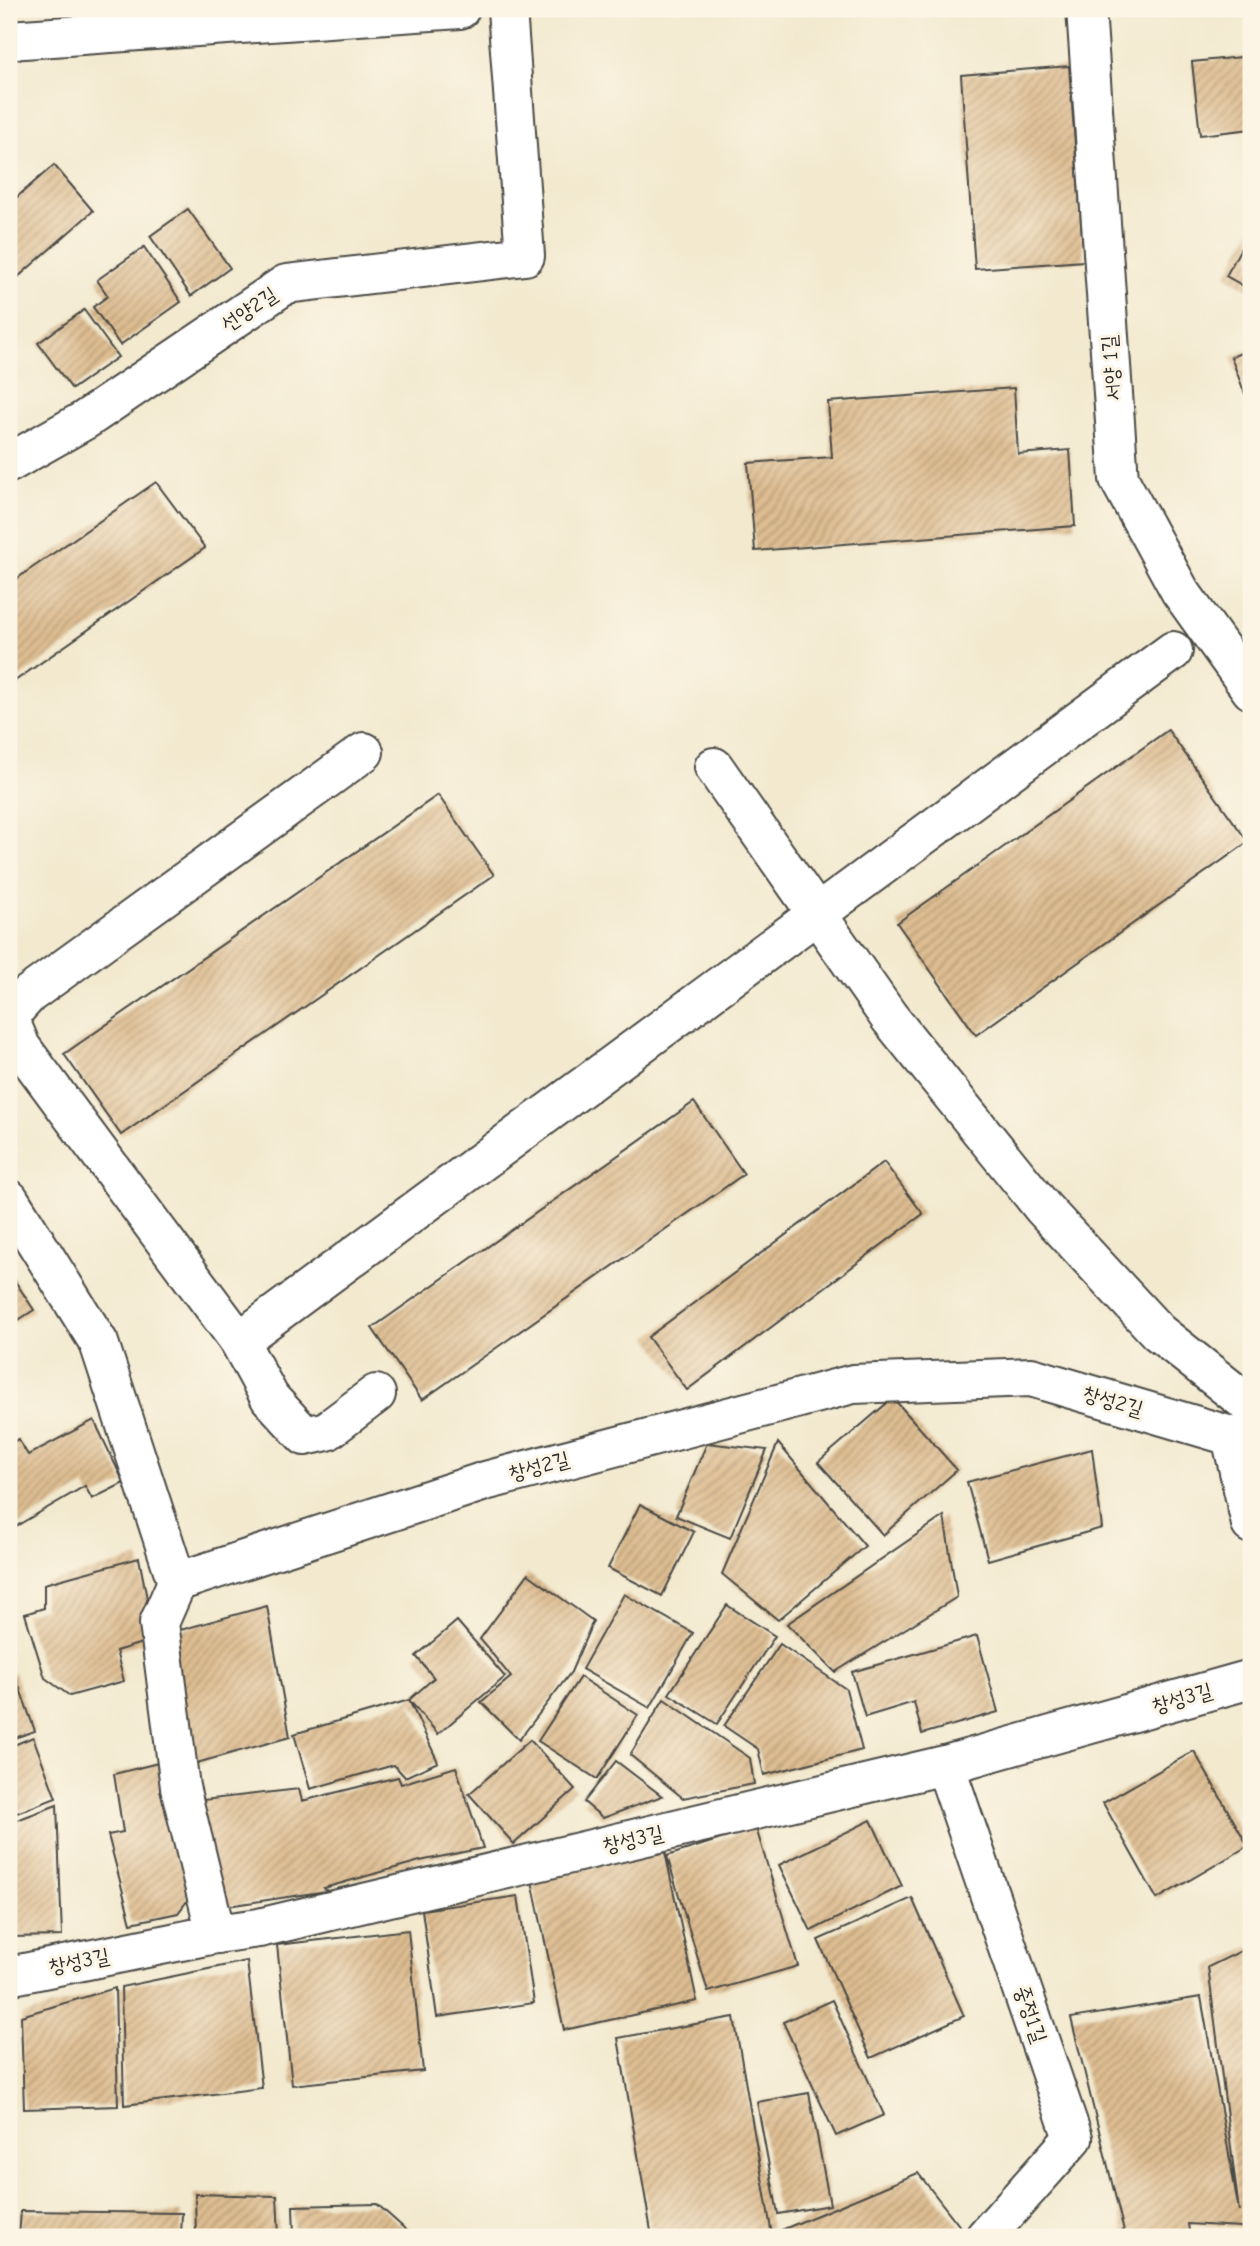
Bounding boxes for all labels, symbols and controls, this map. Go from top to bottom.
street label: 선양2길 [217,282,281,336]
street label: 서양 1길 [1097,334,1125,402]
street label: 창성2길 [1080,1381,1146,1421]
street label: 창성2길 [506,1446,572,1486]
street label: 창성3길 [1149,1678,1215,1718]
street label: 창성3길 [600,1820,666,1858]
street label: 창성3길 [47,1943,111,1979]
street label: 중정1길 [1010,1982,1052,2046]

